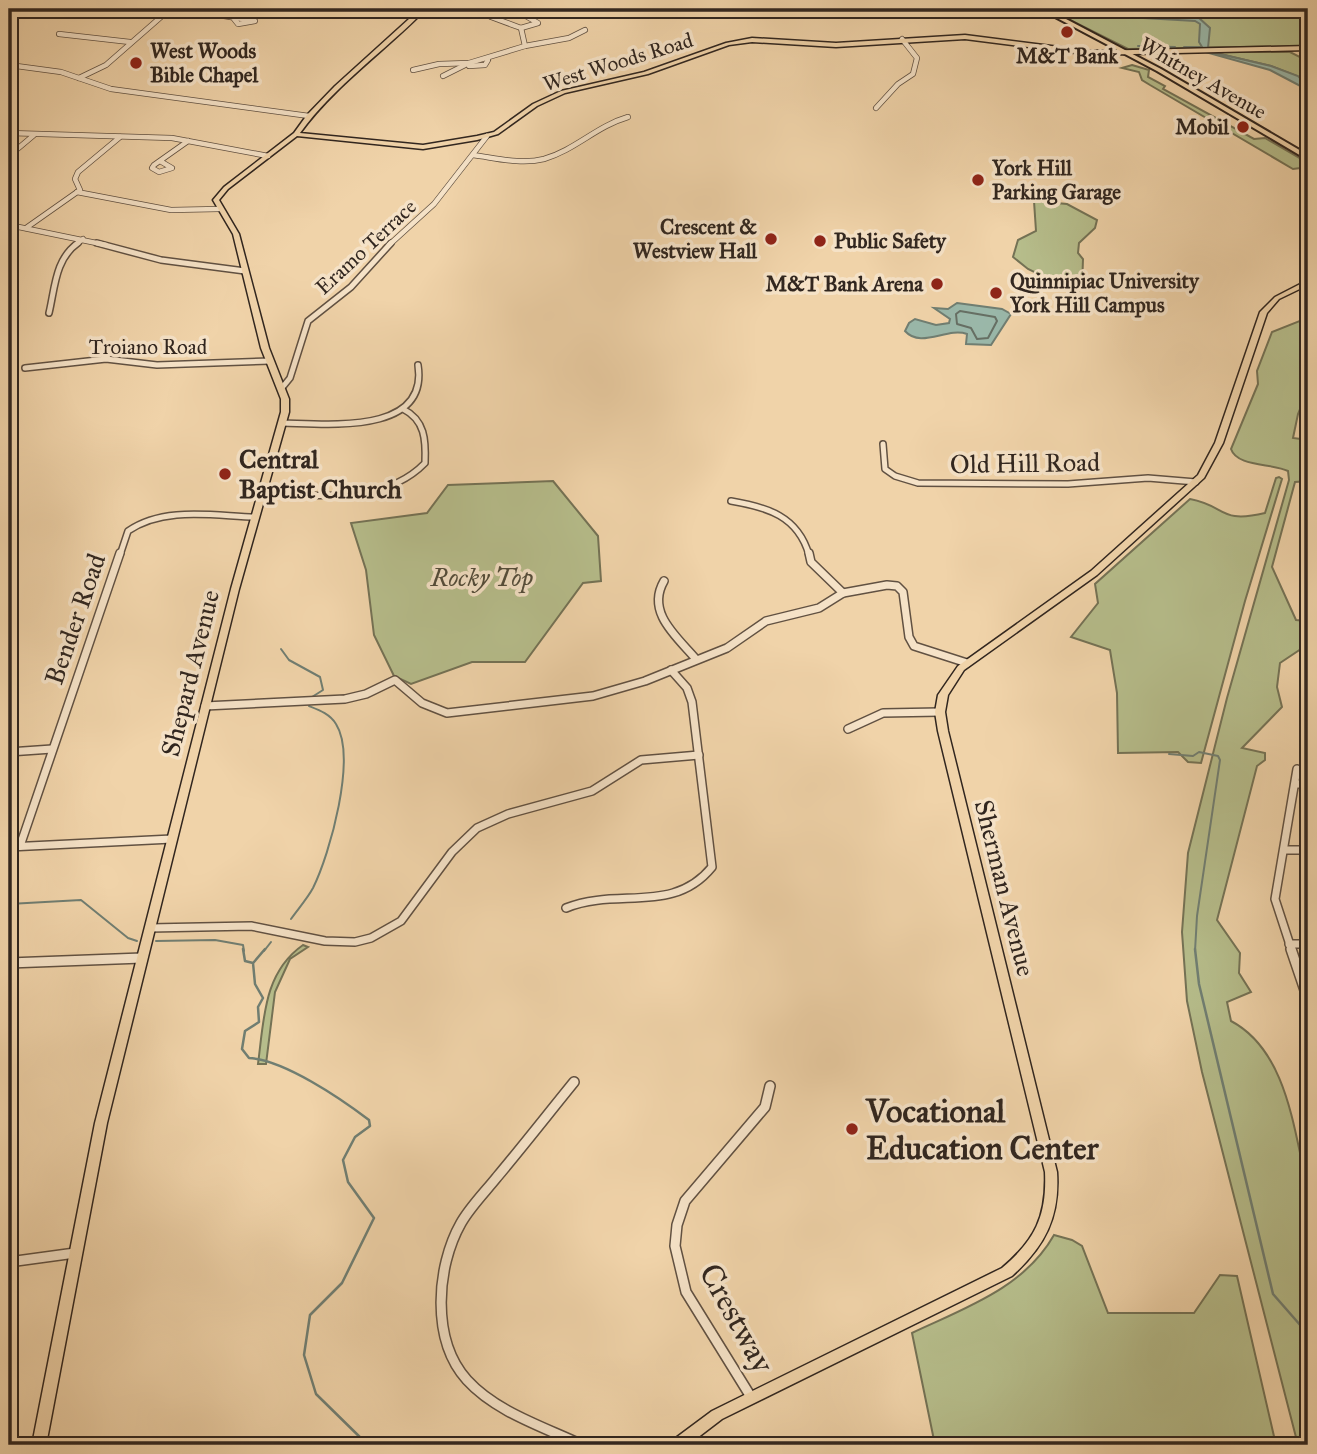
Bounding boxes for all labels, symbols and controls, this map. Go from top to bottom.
marker: M&T Bank [1059,24,1075,40]
street label: West Woods Road [540,27,697,97]
street label: Whitney Avenue [1135,31,1271,125]
place label: West Woods Bible Chapel [150,38,260,88]
place label: M&T Bank [1016,43,1119,69]
marker: West Woods Bible Chapel [128,55,144,71]
place label: Mobil [1175,114,1230,140]
marker: Mobil [1235,119,1251,135]
place label: York Hill Parking Garage [991,155,1121,205]
marker: York Hill Parking Garage [970,172,986,188]
street label: Eramo Terrace [310,194,422,300]
place label: Crescent & Westview Hall [633,214,758,264]
place label: Public Safety [834,228,947,254]
marker: Crescent & Westview Hall [763,231,779,247]
marker: Public Safety [812,233,828,249]
place label: Quinnipiac University York Hill Campus [1009,268,1200,318]
place label: M&T Bank Arena [765,271,924,297]
marker: M&T Bank Arena [929,276,945,292]
marker: Quinnipiac University York Hill Campus [988,285,1004,301]
street label: Troiano Road [89,334,208,360]
place label: Central Baptist Church [239,443,402,505]
street label: Old Hill Road [950,446,1100,480]
marker: Central Baptist Church [217,466,233,482]
street label: Bender Road [38,549,112,689]
park label: Rocky Top [430,561,533,594]
street label: Shepard Avenue [154,586,226,760]
street label: Sherman Avenue [968,797,1042,980]
place label: Vocational Education Center [865,1092,1100,1168]
marker: Vocational Education Center [844,1121,860,1137]
street label: Crestway [691,1257,783,1381]

